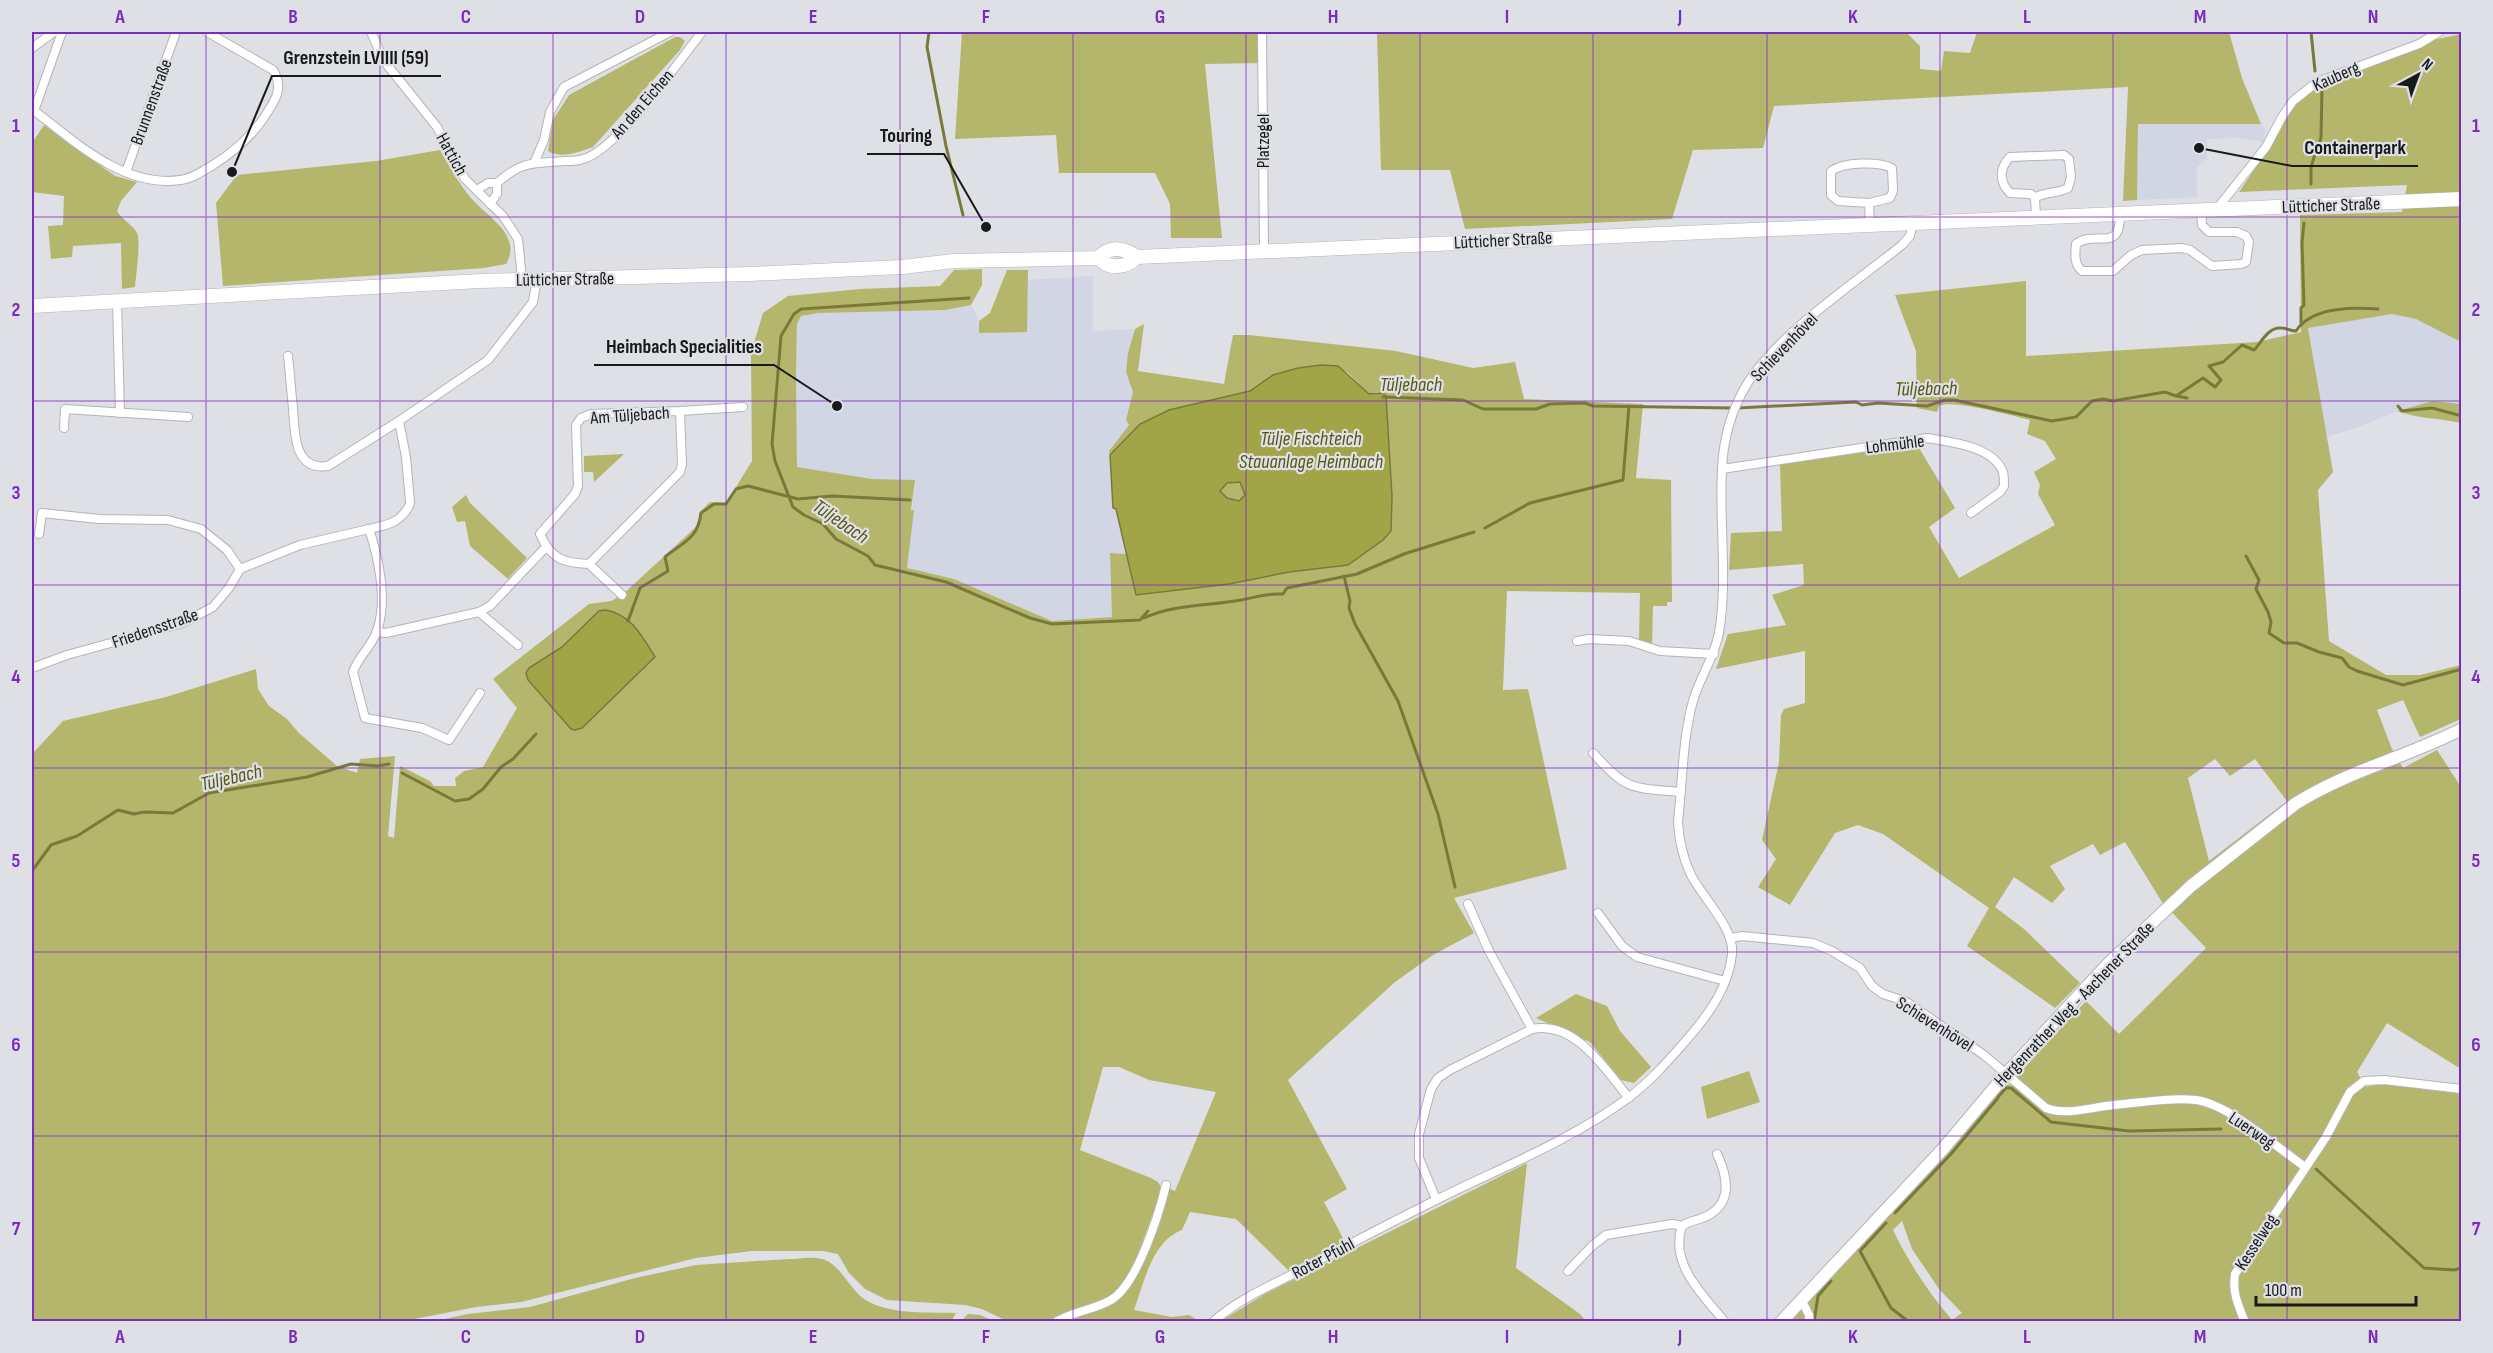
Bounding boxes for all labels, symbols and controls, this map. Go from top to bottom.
text: A [114,5,125,29]
text: B [288,5,298,29]
text: C [461,5,471,29]
text: D [635,5,645,29]
text: E [809,5,817,29]
text: F [982,5,990,29]
text: G [1155,5,1165,29]
text: H [1328,5,1338,29]
text: I [1505,5,1509,29]
text: J [1677,5,1682,29]
text: K [1848,5,1858,29]
text: L [2023,5,2031,29]
text: M [2194,5,2206,29]
text: N [2368,5,2378,29]
callout: Grenzstein LVIIII (59) [272,38,441,76]
north arrow [2388,45,2448,105]
text: Grenzstein LVIIII (59) [283,46,429,70]
text: N [2417,55,2436,75]
street label: Brunnenstraße [126,56,177,148]
street label: Kauberg [2310,57,2363,96]
street label: An den Eichen [606,66,678,144]
text: 1 [12,114,20,138]
street label: Platzegel [1253,114,1274,168]
text: 1 [2472,114,2480,138]
callout: Touring [867,116,944,154]
text: Touring [880,124,933,148]
callout: Containerpark [2292,128,2418,166]
street label: Hattich [431,129,472,179]
text: Containerpark [2304,136,2406,160]
street label: Lütticher Straße [2281,193,2381,218]
street label: Lütticher Straße [1453,227,1553,254]
street label: Lütticher Straße [516,268,614,291]
text: 2 [12,298,20,322]
text: 2 [2472,298,2480,322]
street label: Schievenhövel [1746,309,1822,386]
callout: Heimbach Specialities [594,327,774,365]
text: Heimbach Specialities [606,335,762,359]
water label: Tüljebach [1380,373,1442,397]
water label: Tüljebach [1895,376,1957,402]
street label: Am Tüljebach [589,402,670,429]
water label: Tülje Fischteich Stauanlage Heimbach [1239,427,1383,474]
street label: Lohmühle [1864,430,1926,459]
text: 3 [12,481,21,505]
text: 3 [2472,481,2481,505]
water label: Tüljebach [808,494,873,549]
street label: Friedensstraße [109,604,201,653]
text: 4 [11,665,21,689]
text: 4 [2471,665,2481,689]
water label: Tüljebach [198,759,264,797]
text: 5 [12,849,21,873]
text: 5 [2472,849,2481,873]
street label: Hergenrather Weg - Aachener Straße [1990,917,2159,1091]
street label: Schievenhövel [1892,992,1977,1056]
text: 6 [11,1033,21,1057]
text: 6 [2471,1033,2481,1057]
street label: Luerweg [2225,1107,2279,1153]
street label: Kesselweg [2231,1210,2282,1274]
text: 7 [12,1217,21,1241]
text: 7 [2472,1217,2481,1241]
street label: Roter Pfuhl [1288,1233,1358,1284]
scale bar [2256,1269,2416,1307]
text: 100 m [2265,1280,2302,1301]
text: A [114,1325,125,1349]
text: B [288,1325,298,1349]
text: C [461,1325,471,1349]
text: D [635,1325,645,1349]
text: E [809,1325,817,1349]
text: F [982,1325,990,1349]
text: G [1155,1325,1165,1349]
text: H [1328,1325,1338,1349]
text: I [1505,1325,1509,1349]
text: J [1677,1325,1682,1349]
text: K [1848,1325,1858,1349]
text: L [2023,1325,2031,1349]
text: M [2194,1325,2206,1349]
text: N [2368,1325,2378,1349]

